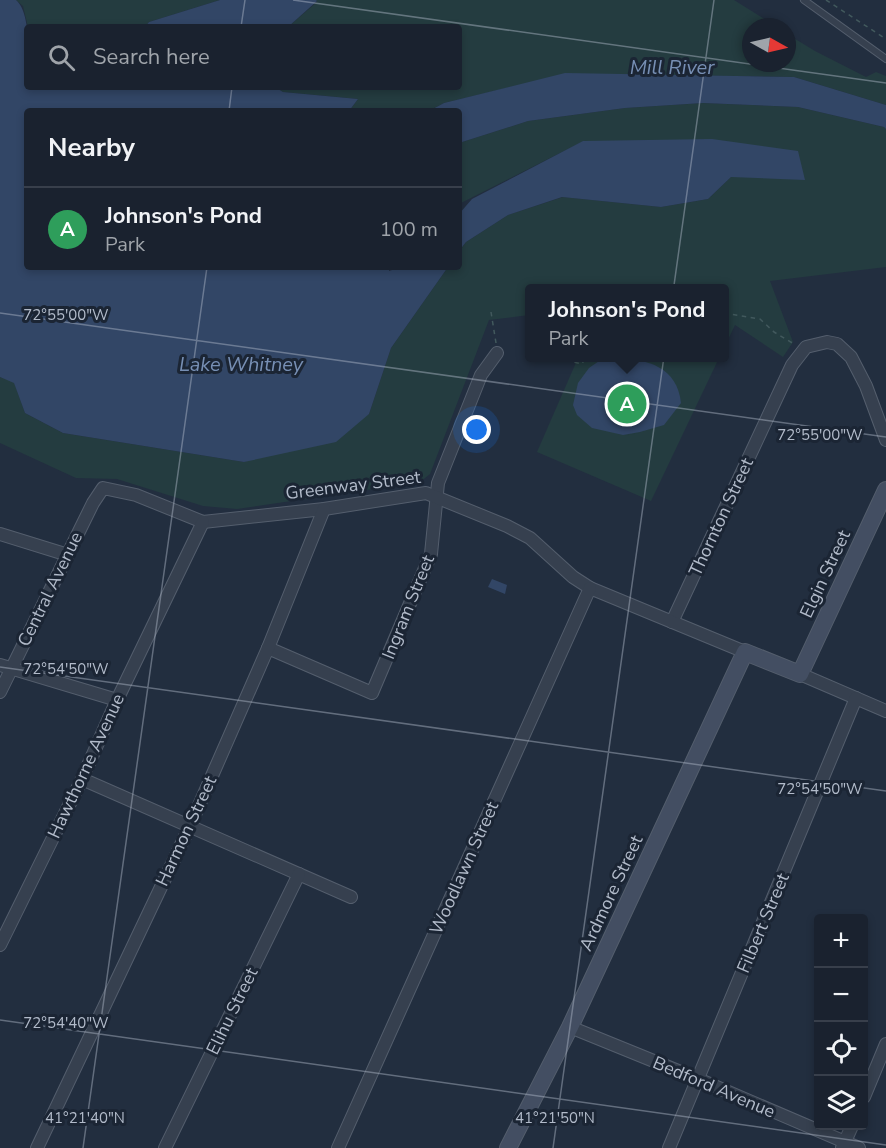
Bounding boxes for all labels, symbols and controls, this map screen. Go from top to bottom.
north arrow [742,18,796,72]
search box [24,24,462,90]
icon: search [45,41,78,74]
text: Search here [93,42,210,72]
water label: Mill River [630,54,715,81]
text: Nearby [48,130,135,165]
text: Johnson's Pond [105,201,262,231]
text: A [60,216,75,243]
text: 100 m [380,216,438,243]
text: Park [105,231,145,258]
popup [525,284,729,362]
text: Johnson's Pond [548,295,706,325]
text: 72°55'00"W [23,305,109,325]
text: Park [548,325,588,352]
water label: Lake Whitney [179,351,304,378]
pin: A [608,382,646,426]
your location [462,415,491,444]
text: 72°55'00"W [777,425,863,445]
street label: Thornton Street [683,453,759,580]
street label: Greenway Street [284,465,423,505]
street label: Elgin Street [794,526,856,622]
street label: Central Avenue [12,528,88,650]
street label: Ingram Street [376,551,440,663]
text: 72°54'50"W [23,659,109,679]
street label: Hawthorne Avenue [42,690,130,842]
street label: Harmon Street [150,771,222,890]
text: 72°54'50"W [777,779,863,799]
street label: Woodlawn Street [424,797,504,938]
street label: Ardmore Street [574,831,649,955]
street label: Filbert Street [731,869,795,977]
map controls [814,914,868,1130]
button: + [814,914,868,968]
street label: Elihu Street [201,963,264,1059]
button: − [814,968,868,1022]
text: 72°54'40"W [23,1013,109,1033]
button: locate [814,1022,868,1076]
street label: Bedford Avenue [649,1050,779,1124]
button: layers [814,1076,868,1130]
text: 41°21'40"N [45,1108,125,1128]
text: 41°21'50"N [515,1108,595,1128]

